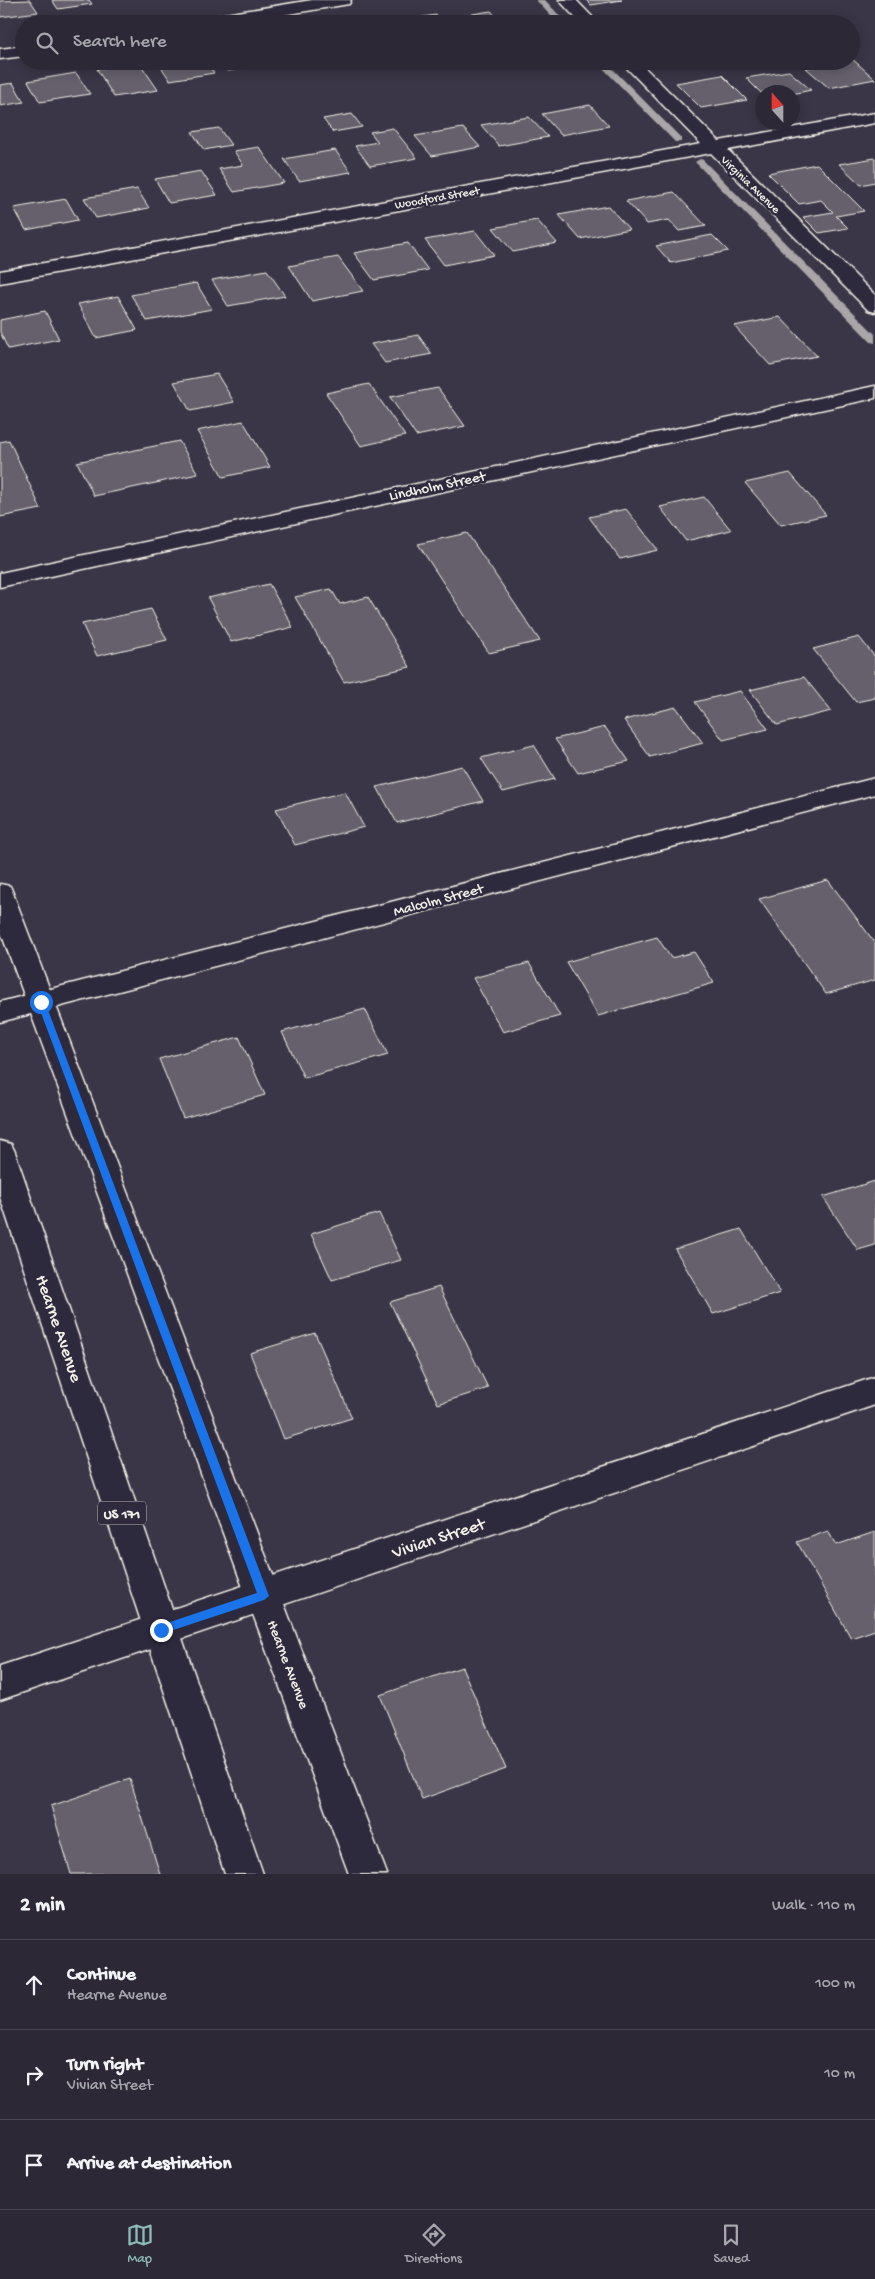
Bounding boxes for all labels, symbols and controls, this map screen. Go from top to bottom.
search box [15,15,860,70]
icon: search [33,29,61,57]
text: Search here [73,31,167,54]
north arrow [755,85,800,130]
street label: Virginia Avenue [716,153,783,218]
street label: Woodford Street [394,184,482,213]
street label: Lindholm Street [388,468,489,506]
street label: Malcolm Street [392,880,487,922]
route start [30,991,53,1014]
street label: Hearne Avenue [29,1272,86,1386]
road number: US 171 [98,1502,146,1525]
street label: Vivian Street [389,1514,490,1565]
street label: Hearne Avenue [262,1618,312,1712]
route end [150,1619,173,1642]
text: 2 min [20,1894,65,1919]
text: Walk · 110 m [772,1897,855,1916]
text: Continue [67,1964,136,1987]
icon: ahead [20,1971,48,1999]
text: 100 m [815,1975,855,1994]
text: Hearne Avenue [67,1987,167,2006]
text: Turn right [67,2054,143,2077]
icon: right [20,2061,48,2089]
text: 10 m [824,2065,855,2084]
text: Vivian Street [67,2077,153,2096]
icon: arrive [20,2151,48,2179]
text: Arrive at destination [67,2153,231,2176]
tab: Map [126,2221,154,2268]
tab: Directions [405,2221,462,2268]
tab: Saved [713,2221,749,2268]

